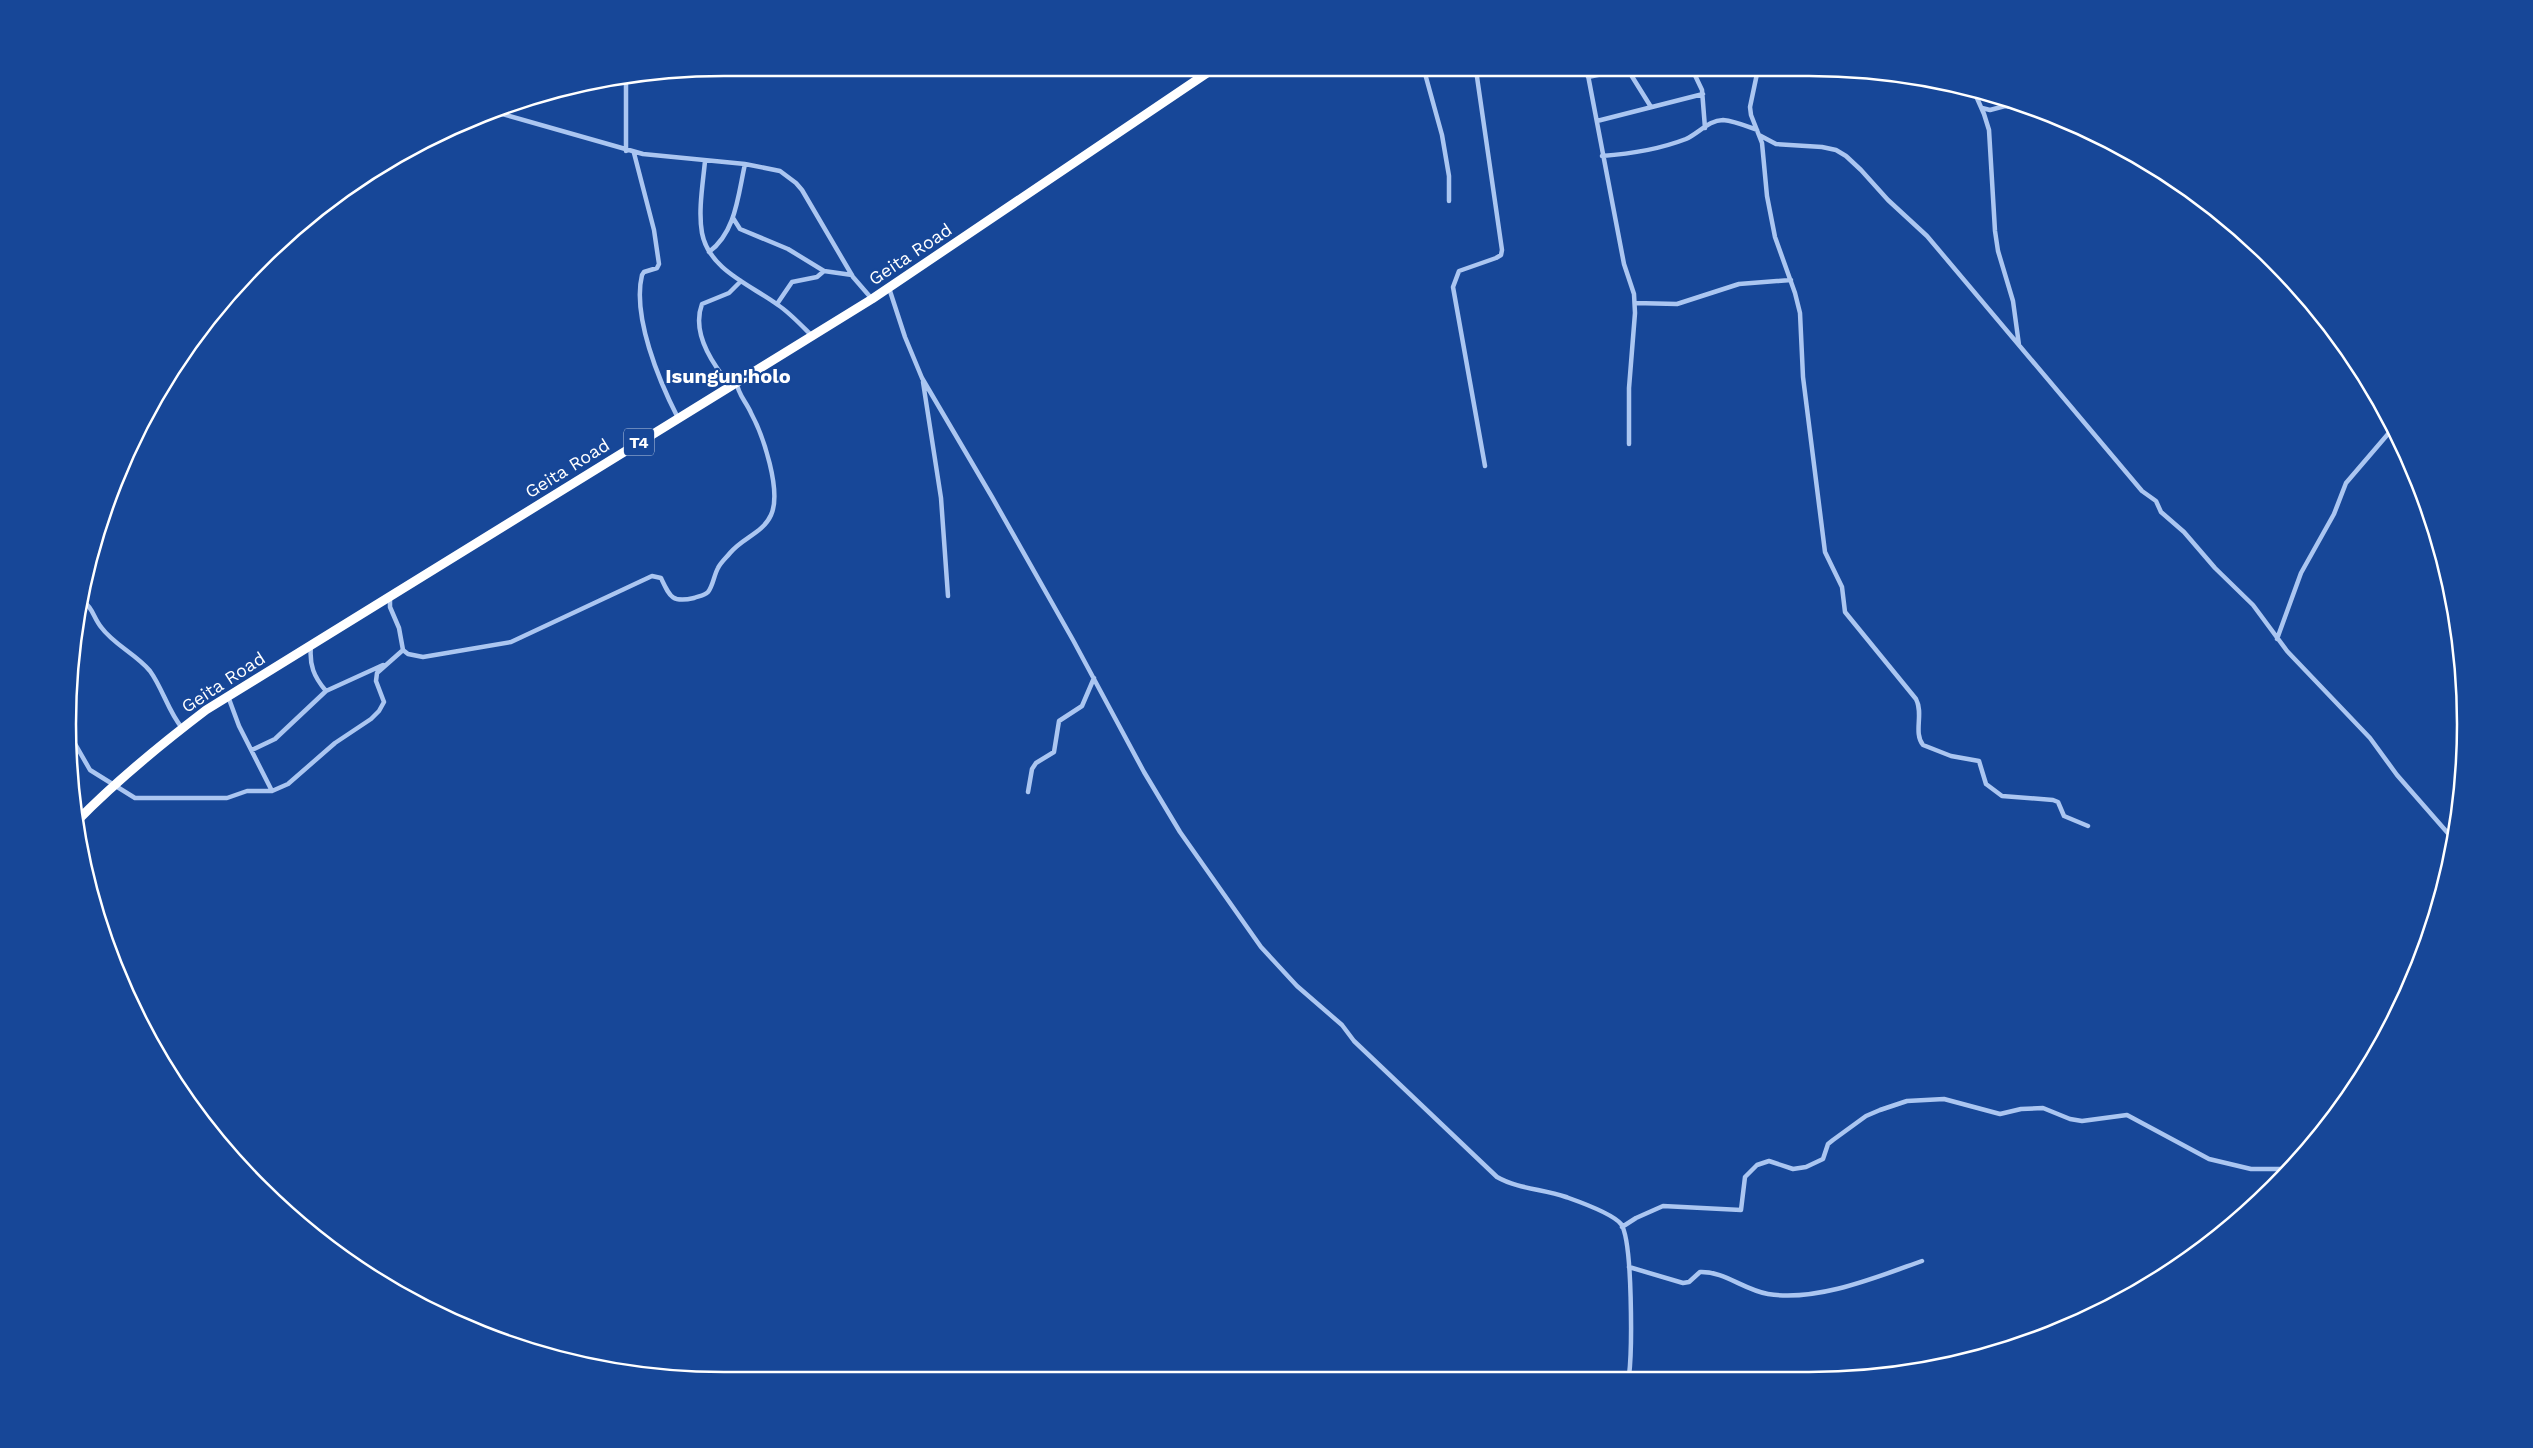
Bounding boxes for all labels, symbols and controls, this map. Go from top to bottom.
street label: Geita Road [864,219,956,289]
district label: Isungun'holo [665,364,791,388]
road number: T4 [624,428,654,456]
street label: Geita Road [521,434,613,502]
street label: Geita Road [177,647,269,717]

